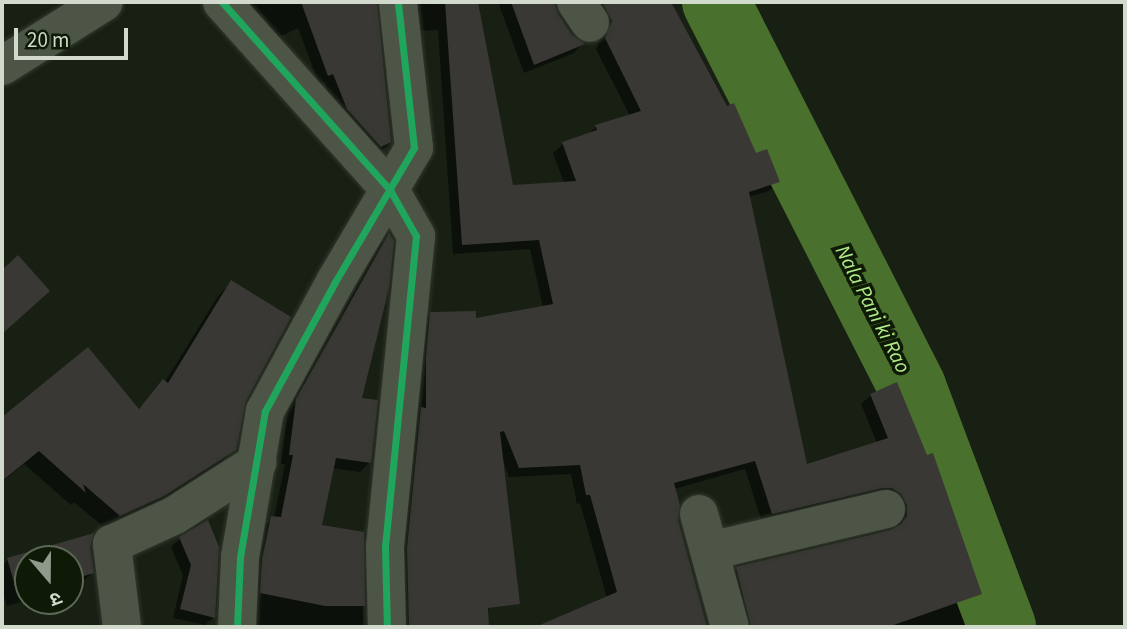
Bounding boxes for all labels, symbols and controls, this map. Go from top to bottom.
scale bar [18,14,131,58]
text: 20 m [27,25,69,55]
water label: Nala Pani ki Rao [830,241,916,377]
north arrow [14,545,84,615]
text: उ [46,584,66,613]

